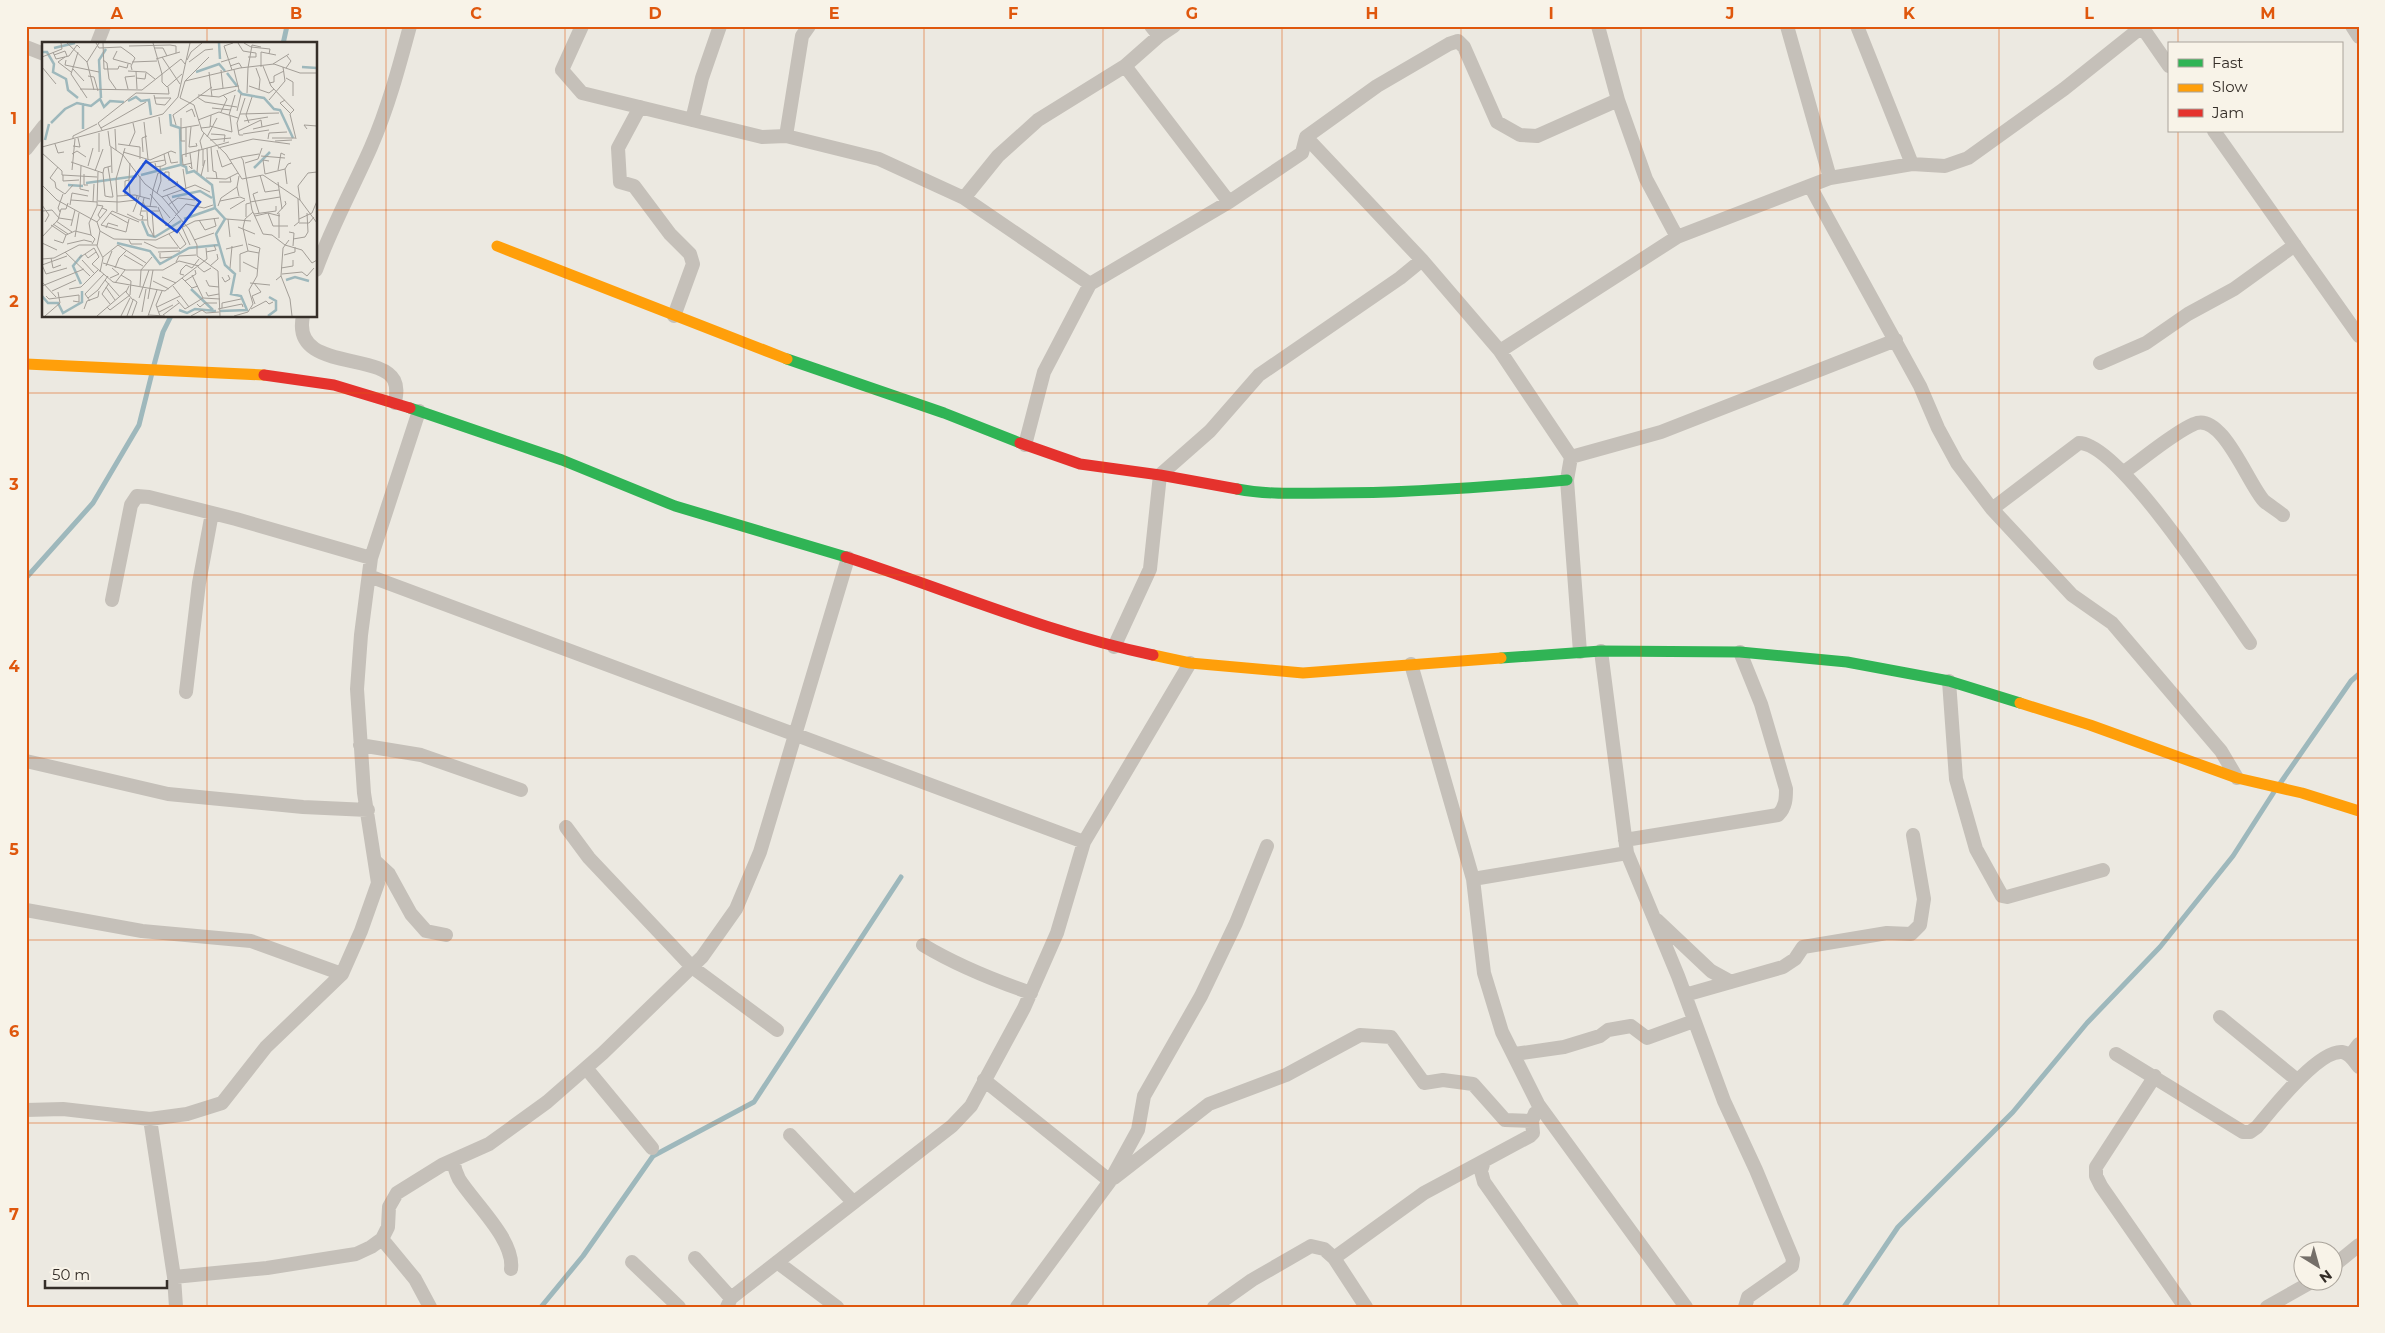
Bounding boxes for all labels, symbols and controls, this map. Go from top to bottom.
text: A [110,4,124,23]
text: B [290,4,302,23]
text: C [470,4,482,23]
text: D [648,4,662,23]
text: E [829,4,839,23]
text: F [1008,4,1018,23]
text: G [1186,4,1198,23]
text: H [1366,4,1378,23]
text: I [1548,4,1554,23]
text: J [1725,4,1734,23]
text: K [1903,4,1916,23]
text: L [2084,4,2094,23]
text: M [2260,4,2276,23]
inset map [42,42,318,318]
legend [2168,42,2342,132]
text: Fast [2212,53,2243,72]
text: Slow [2212,77,2248,96]
text: Jam [2211,103,2244,122]
text: 1 [11,109,17,128]
text: 2 [9,292,19,311]
text: 3 [8,475,19,494]
text: 4 [8,657,20,676]
text: 5 [9,840,19,859]
text: 6 [9,1022,19,1041]
text: 7 [9,1205,19,1224]
north arrow [2292,1240,2342,1290]
scale bar [45,1258,168,1290]
text: 50 m [52,1265,90,1284]
text: N [2316,1266,2336,1287]

